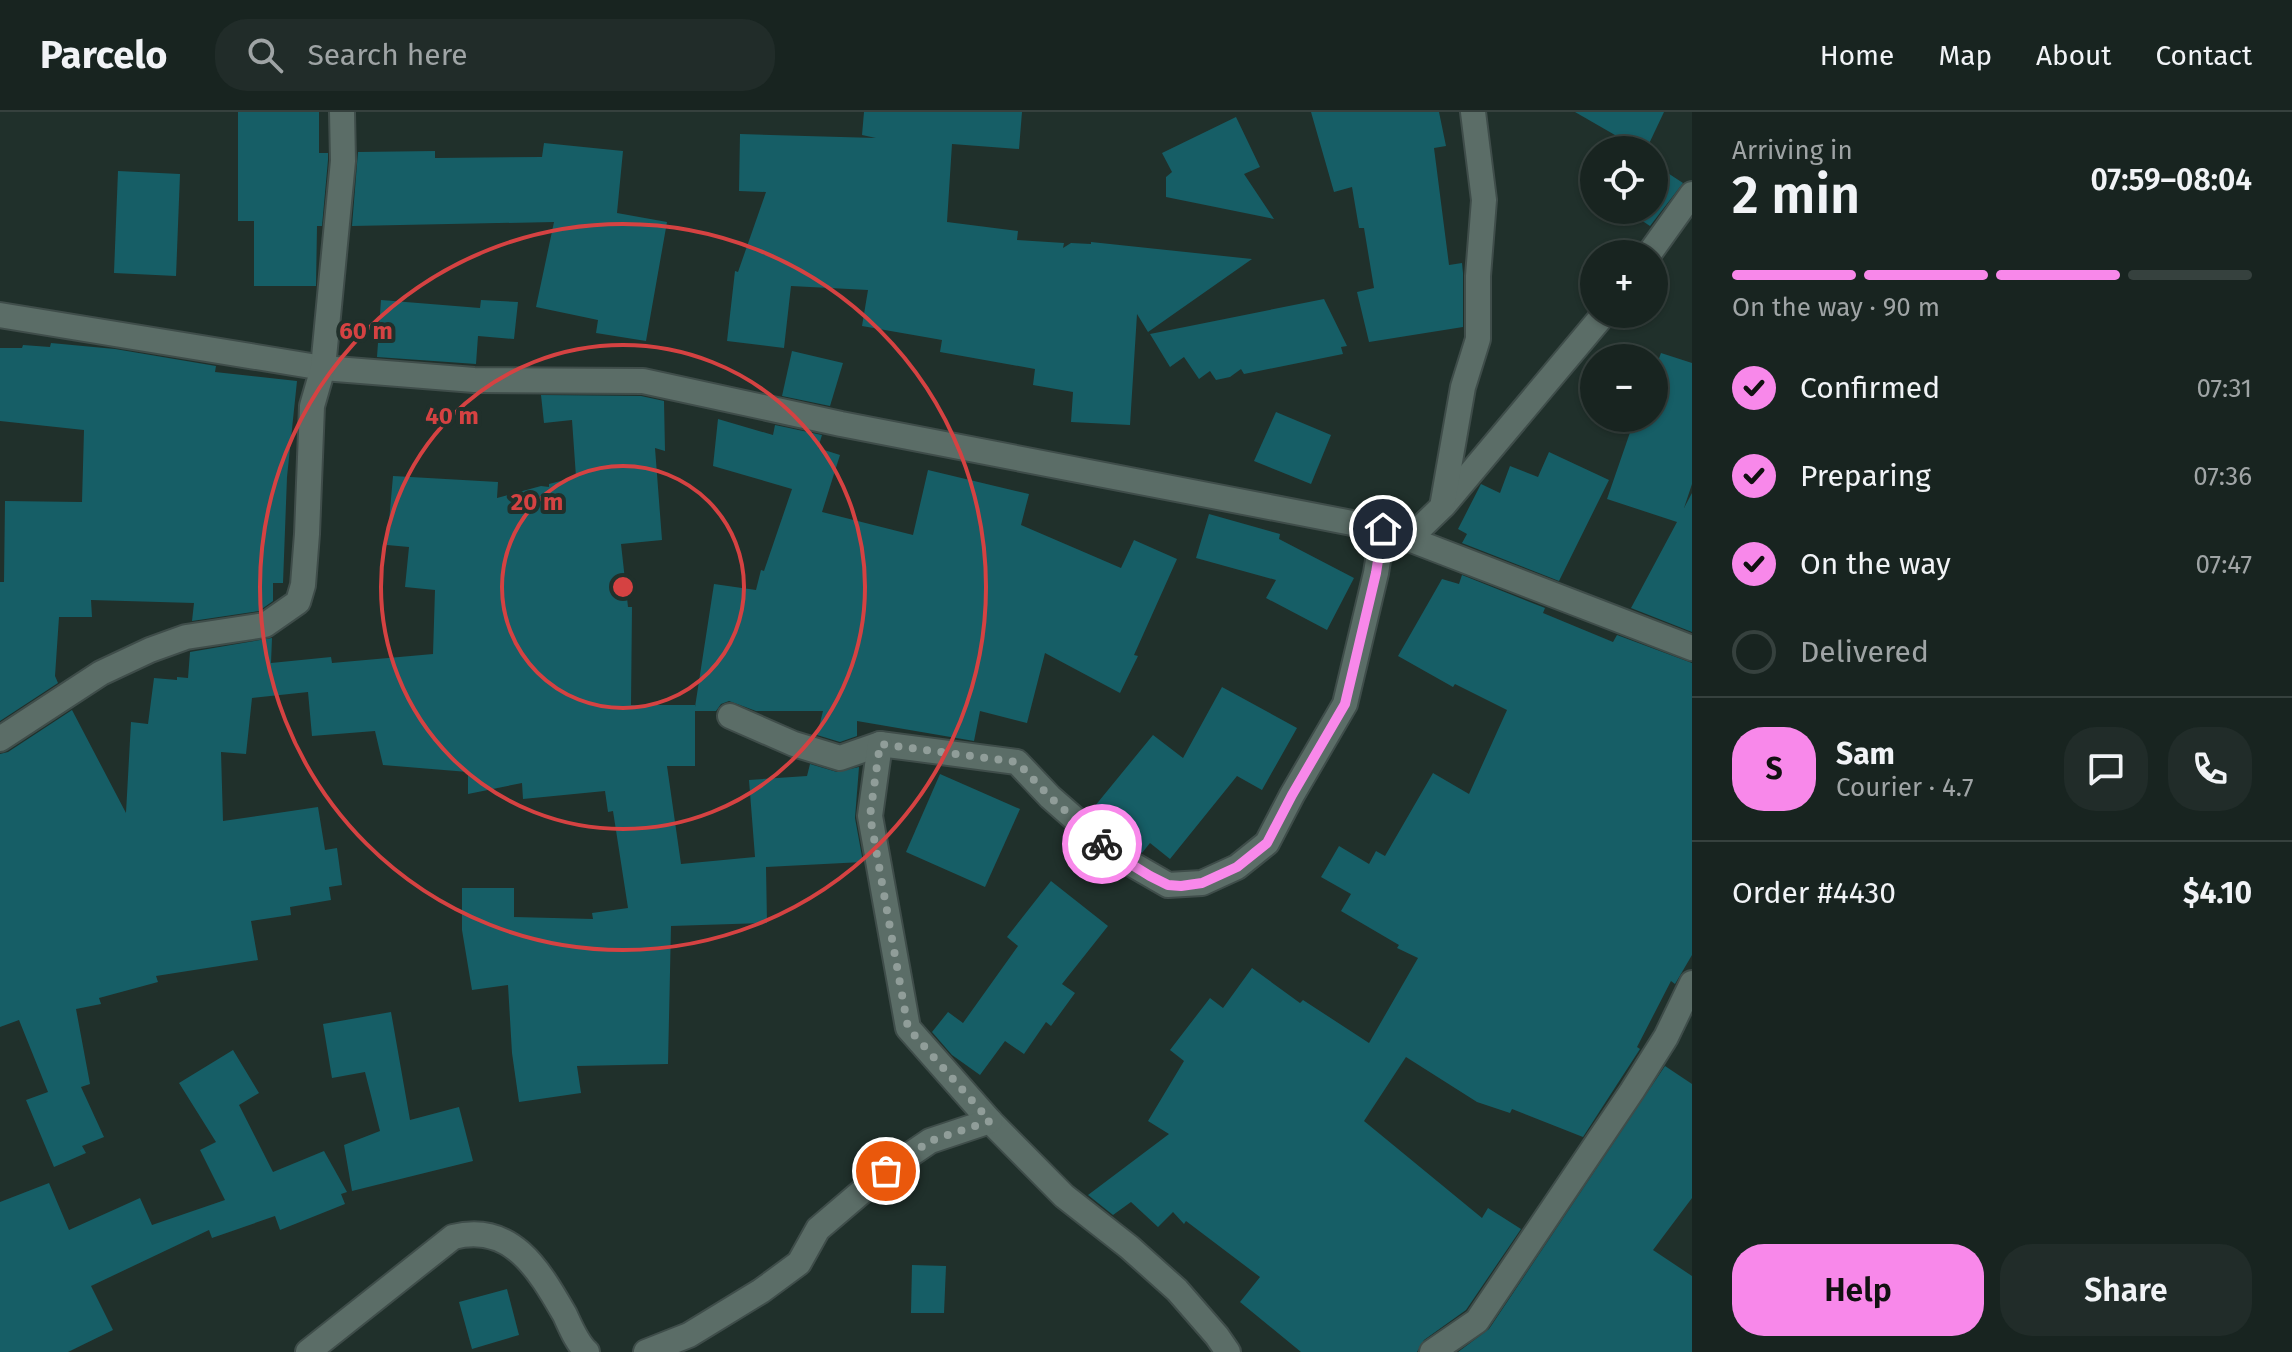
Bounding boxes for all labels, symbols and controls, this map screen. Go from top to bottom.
search box [215,19,775,91]
text: Parcelo [40,32,167,78]
icon: search [243,33,287,77]
text: Search here [307,37,468,73]
text: Home [1820,39,1894,72]
text: Map [1938,39,1992,72]
text: About [2036,39,2111,72]
text: Contact [2155,39,2252,72]
text: Arriving in [1732,135,1853,166]
map controls [1580,136,1668,432]
button: locate [1580,136,1668,224]
text: 07:59–08:04 [2091,162,2252,198]
text: 2 min [1732,164,1860,227]
button: + [1580,240,1668,328]
text: On the way · 90 m [1732,292,1940,323]
text: 60 m [339,317,393,345]
button: − [1580,344,1668,432]
icon: check [1732,366,1776,410]
text: Confirmed [1800,370,1940,406]
text: 07:31 [2196,373,2252,404]
text: 40 m [425,402,479,430]
icon: check [1732,454,1776,498]
text: Preparing [1800,458,1931,494]
text: 07:36 [2193,461,2252,492]
text: 20 m [511,488,563,516]
pin [1349,495,1417,563]
icon: home [1361,507,1405,551]
icon: check [1732,542,1776,586]
text: On the way [1800,546,1951,582]
text: 07:47 [2196,549,2252,580]
centre of rings [609,573,637,601]
text: Delivered [1800,634,1929,670]
button: chat [2064,727,2148,811]
button: phone [2168,727,2252,811]
text: Sam [1836,736,1895,772]
text: S [1765,751,1783,787]
text: Courier · 4.7 [1836,772,1974,803]
courier [1062,804,1142,884]
icon: bike [1080,822,1124,866]
text: Order #4430 [1732,875,1896,911]
text: $4.10 [2183,875,2252,911]
pin [852,1137,920,1205]
icon: bag [864,1149,908,1193]
button: Help [1732,1244,1984,1336]
button: Share [2000,1244,2252,1336]

